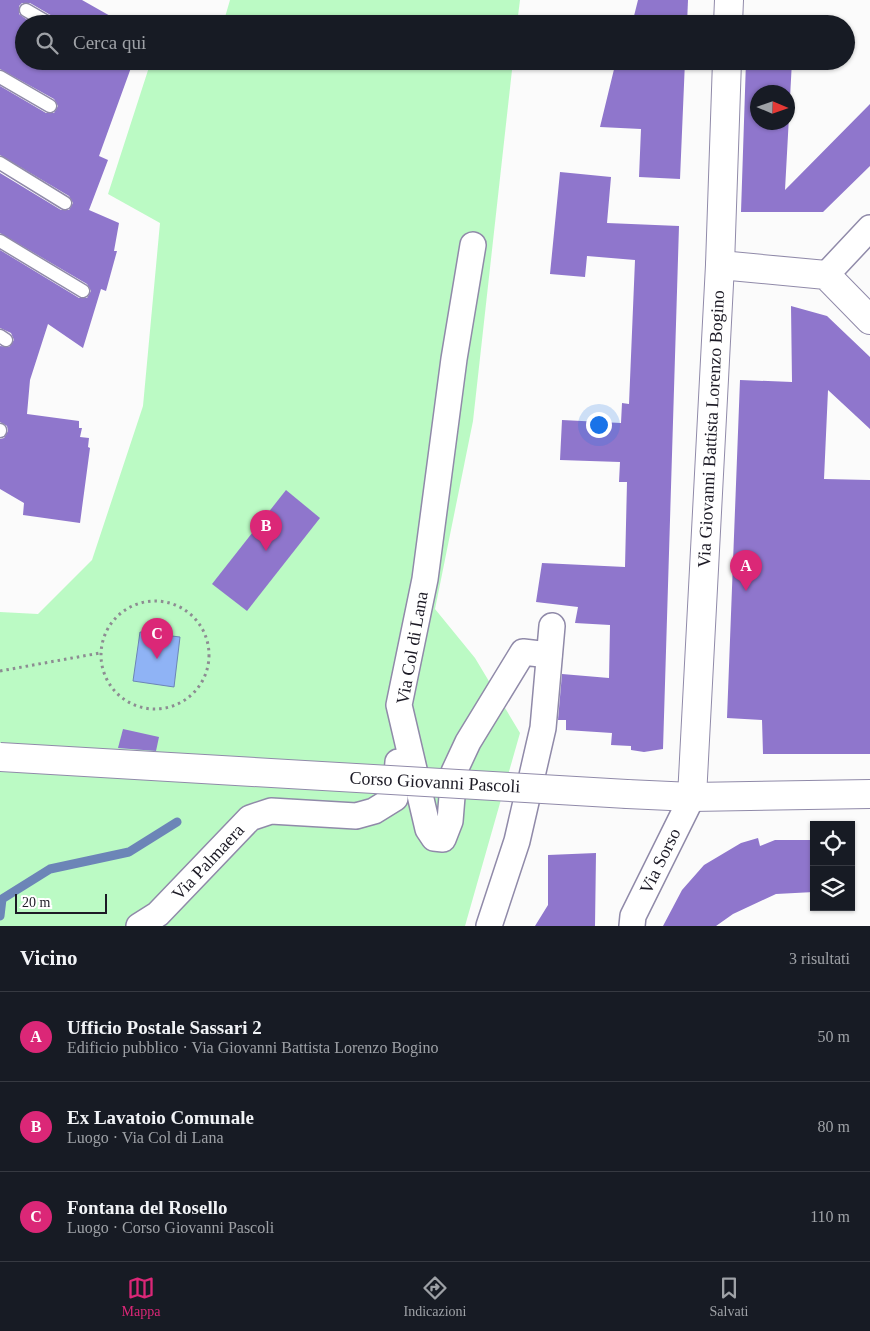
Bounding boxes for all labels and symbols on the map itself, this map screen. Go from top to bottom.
north arrow [750,85,795,130]
street label: Via Giovanni Battista Lorenzo Bogino [694,290,728,568]
your location [586,412,612,438]
pin: B [250,510,282,551]
pin: A [730,550,762,591]
street label: Via Col di Lana [392,590,432,706]
pin: C [141,618,173,659]
street label: Corso Giovanni Pascoli [349,768,521,796]
street label: Via Palmaera [168,820,248,904]
street label: Via Sorso [636,825,684,897]
scale bar [15,891,108,914]

